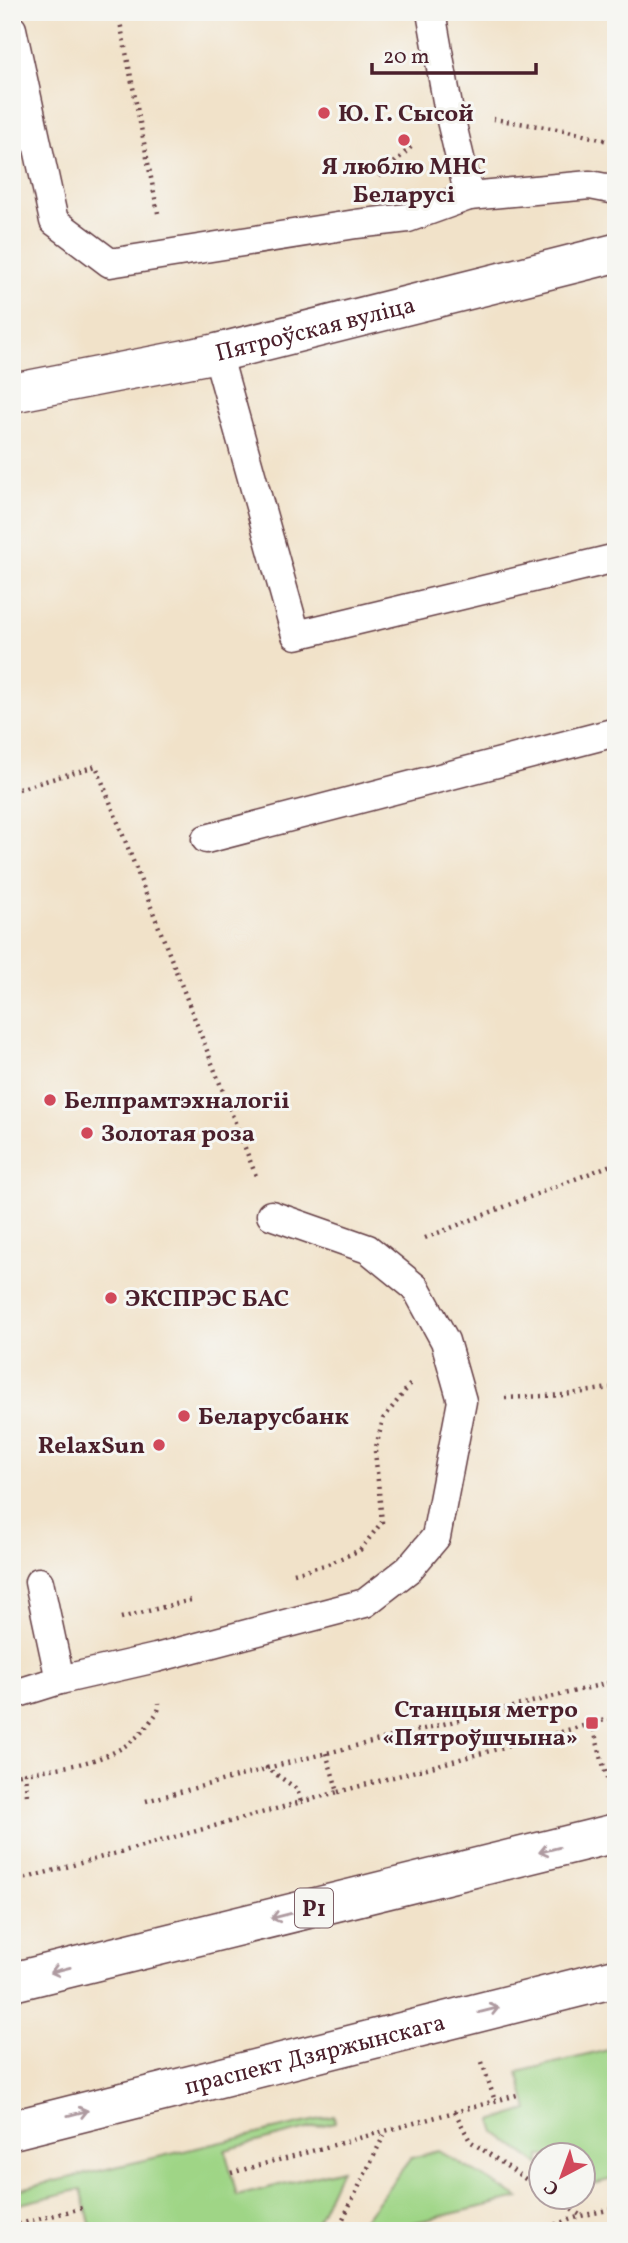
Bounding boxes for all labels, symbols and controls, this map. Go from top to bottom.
scale bar [372,32,537,76]
text: 20 m [383,43,429,72]
place label: Ю. Г. Сысой [338,98,474,132]
marker: Ю. Г. Сысой [316,105,332,121]
marker: Я люблю МНС Беларусі [396,132,412,148]
place label: Я люблю МНС Беларусі [322,151,486,213]
street label: Пятроўская вуліца [212,289,419,372]
place label: Белпрамтэхналогіі [64,1085,290,1119]
marker: Белпрамтэхналогіі [42,1092,58,1108]
place label: Золотая роза [101,1118,255,1152]
marker: Золотая роза [79,1125,95,1141]
place label: ЭКСПРЭС БАС [125,1283,289,1317]
marker: ЭКСПРЭС БАС [103,1290,119,1306]
place label: Беларусбанк [198,1401,349,1435]
marker: Беларусбанк [176,1408,192,1424]
place label: RelaxSun [38,1430,145,1464]
marker: RelaxSun [151,1437,167,1453]
place label: Станцыя метро «Пятроўшчына» [382,1694,578,1756]
marker: Станцыя метро «Пятроўшчына» [584,1715,600,1731]
one-way arrow [539,1844,561,1857]
road number: Р1 [295,1888,333,1927]
one-way arrow [270,1910,293,1923]
one-way arrow [49,1964,72,1977]
one-way arrow [477,2003,500,2016]
street label: праспект Дзяржынскага [181,2007,449,2105]
one-way arrow [67,2106,89,2119]
north arrow [526,2142,596,2212]
text: С [539,2174,565,2201]

